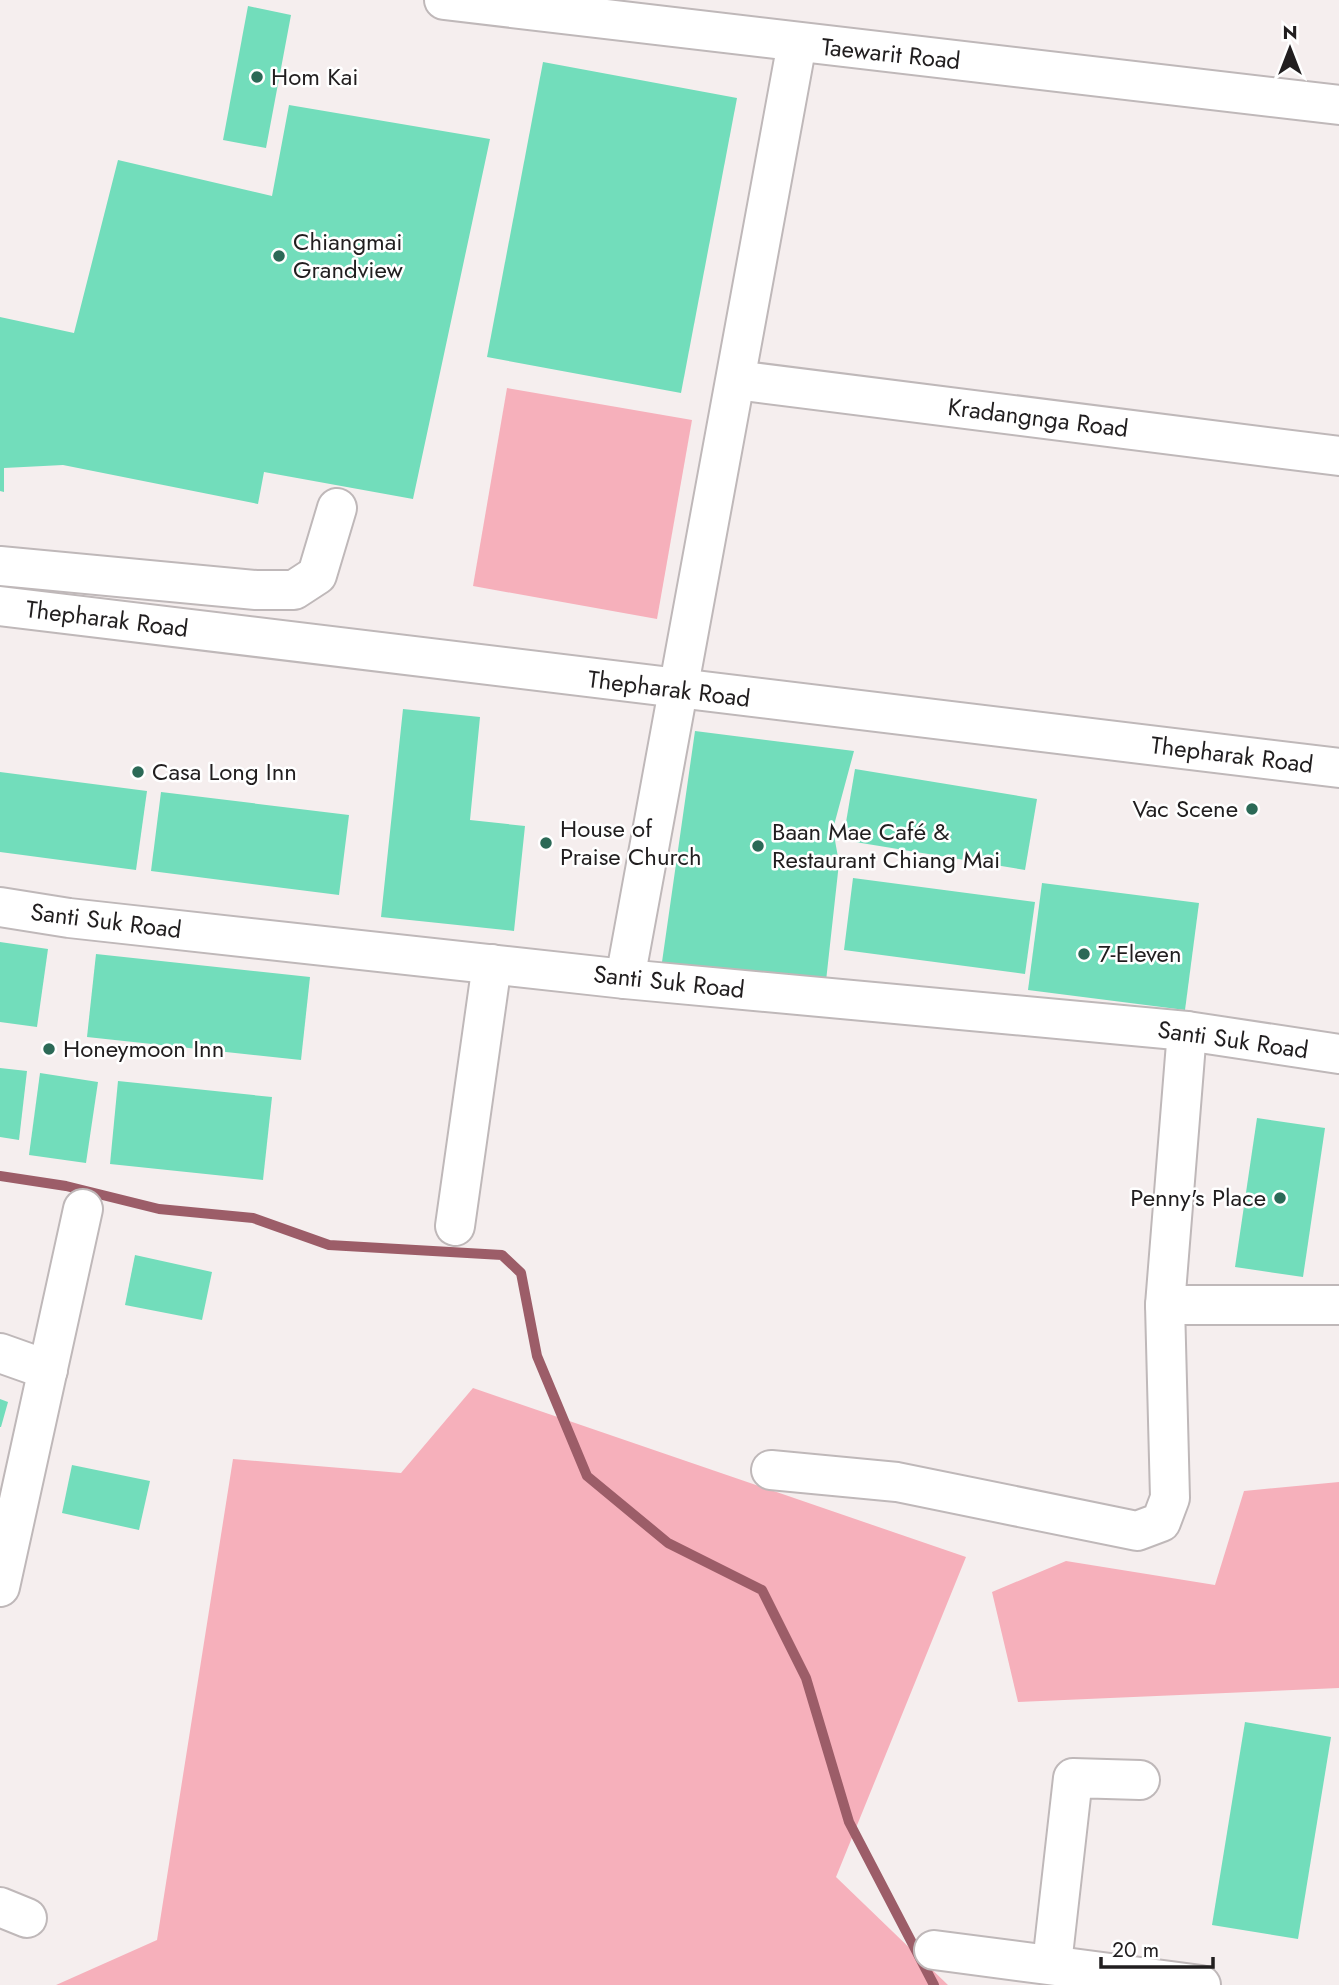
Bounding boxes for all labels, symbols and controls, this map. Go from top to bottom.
north arrow [1255,14,1325,84]
text: N [1282,19,1298,46]
street label: Taewarit Road [820,29,962,78]
place label: Hom Kai [271,59,359,94]
marker: Hom Kai [249,69,265,85]
place label: Chiangmai Grandview [293,224,403,287]
marker: Chiangmai Grandview [271,248,287,264]
street label: Kradangnga Road [946,389,1130,446]
street label: Thepharak Road [24,591,190,646]
street label: Thepharak Road [586,661,752,716]
street label: Thepharak Road [1149,727,1315,782]
place label: Casa Long Inn [152,754,297,789]
marker: Casa Long Inn [130,764,146,780]
place label: Vac Scene [1132,791,1238,826]
marker: Vac Scene [1244,801,1260,817]
place label: House of Praise Church [560,811,702,874]
place label: Baan Mae Café & Restaurant Chiang Mai [772,814,1000,877]
marker: House of Praise Church [538,835,554,851]
marker: Baan Mae Café & Restaurant Chiang Mai [750,838,766,854]
street label: Santi Suk Road [29,894,184,947]
place label: 7-Eleven [1098,936,1182,971]
marker: 7-Eleven [1076,946,1092,962]
street label: Santi Suk Road [592,956,746,1007]
street label: Santi Suk Road [1155,1012,1311,1067]
place label: Honeymoon Inn [63,1031,224,1066]
marker: Honeymoon Inn [41,1041,57,1057]
place label: Penny's Place [1130,1180,1266,1215]
marker: Penny's Place [1272,1190,1288,1206]
scale bar [1101,1926,1213,1970]
text: 20 m [1112,1935,1159,1965]

